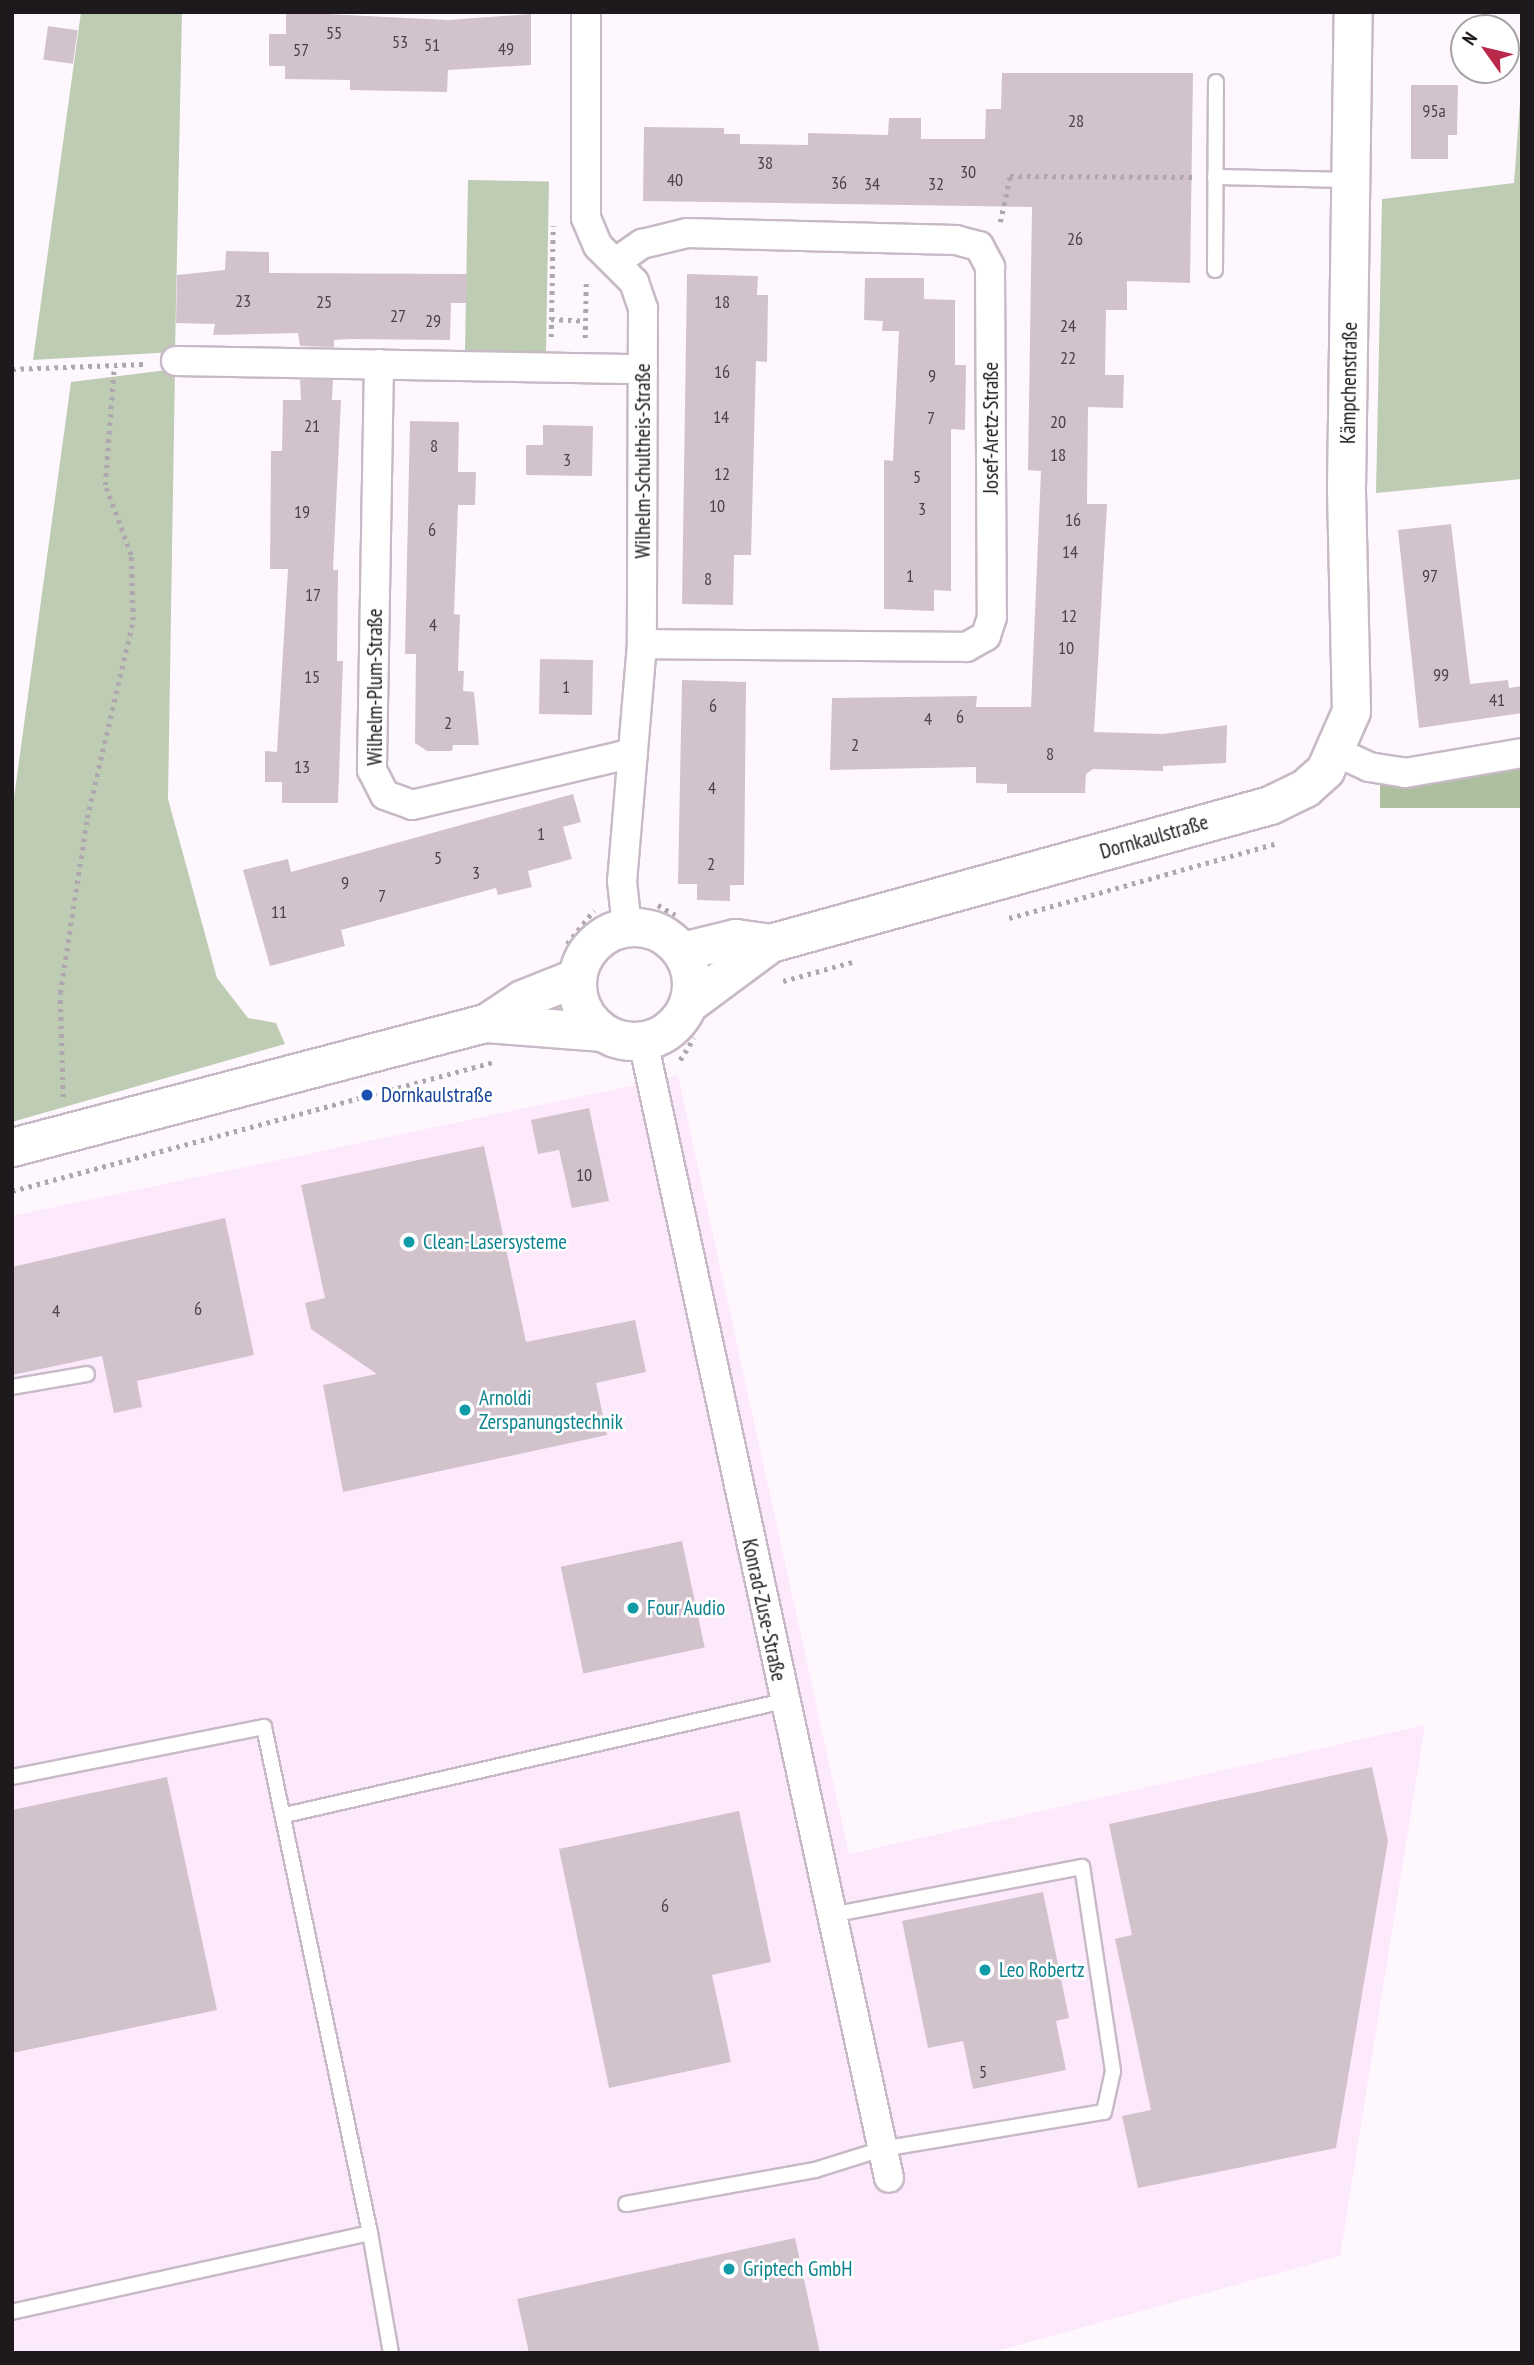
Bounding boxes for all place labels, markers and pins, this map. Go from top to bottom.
place label: Dornkaulstraße [381,1082,493,1108]
marker: Dornkaulstraße [359,1087,375,1103]
place label: Clean-Lasersysteme [423,1229,567,1255]
marker: Clean-Lasersysteme [401,1234,417,1250]
place label: Arnoldi Zerspanungstechnik [479,1385,623,1435]
marker: Arnoldi Zerspanungstechnik [457,1402,473,1418]
place label: Four Audio [647,1595,726,1621]
marker: Four Audio [625,1600,641,1616]
place label: Leo Robertz [999,1957,1085,1983]
marker: Leo Robertz [977,1962,993,1978]
place label: Griptech GmbH [743,2256,852,2282]
marker: Griptech GmbH [721,2261,737,2277]

